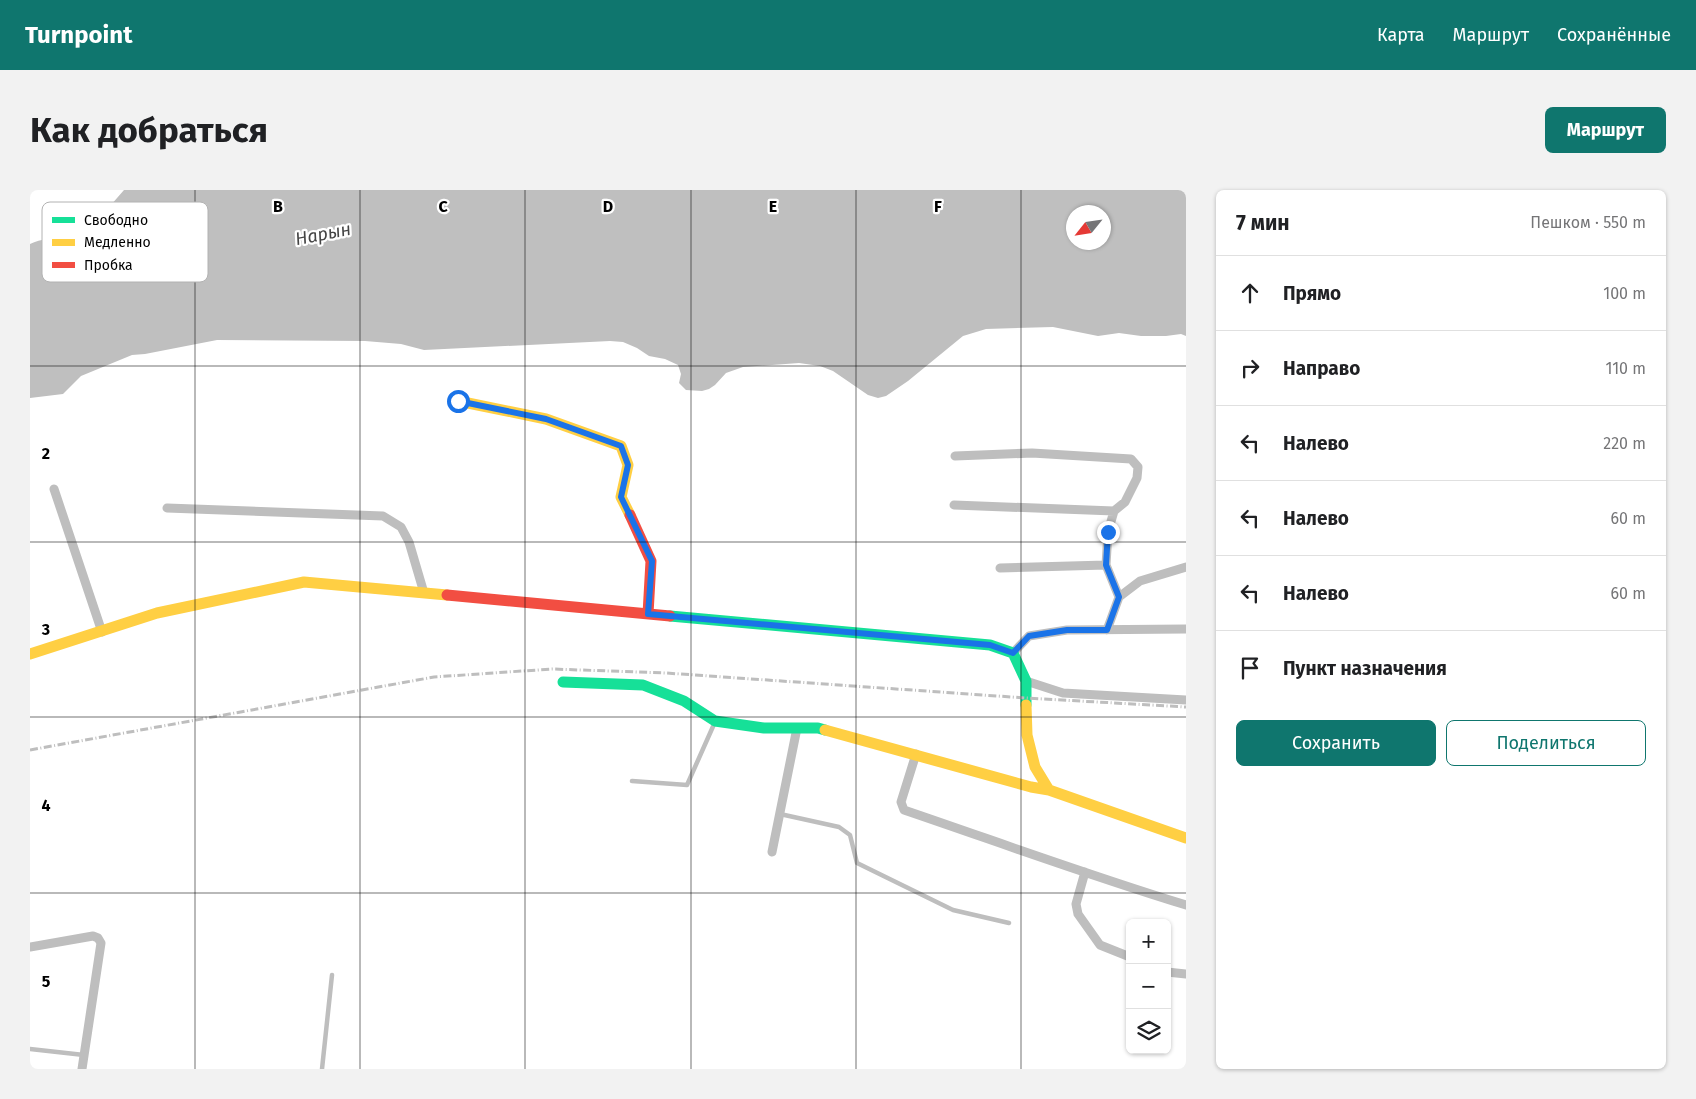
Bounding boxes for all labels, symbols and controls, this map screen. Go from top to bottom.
text: Turnpoint [25,21,132,49]
text: Карта [1377,24,1425,46]
text: Маршрут [1453,24,1529,46]
text: Сохранённые [1557,24,1671,46]
button: Маршрут [1545,107,1666,153]
text: Как добраться [30,109,268,151]
text: B [273,197,283,216]
text: C [438,197,448,216]
text: D [603,197,613,216]
text: E [769,197,777,216]
text: F [934,197,942,216]
legend [42,202,208,282]
north arrow [1066,205,1111,250]
text: 7 мин [1236,210,1290,236]
text: Свободно [84,212,148,229]
text: Пешком · 550 m [1530,213,1646,232]
water label: Нарын [293,218,353,250]
text: Медленно [84,234,151,251]
text: Пробка [84,257,133,274]
icon: ahead [1236,279,1264,307]
text: Прямо [1283,282,1341,305]
text: 100 m [1603,284,1646,303]
icon: right [1236,354,1264,382]
text: Направо [1283,357,1360,380]
text: 110 m [1605,359,1646,378]
route start [447,390,470,413]
icon: left [1236,429,1264,457]
text: Налево [1283,432,1349,455]
text: 220 m [1603,434,1646,453]
text: 2 [42,444,50,463]
icon: left [1236,504,1264,532]
text: Налево [1283,507,1349,530]
text: 60 m [1611,509,1646,528]
route end [1097,521,1120,544]
icon: left [1236,579,1264,607]
text: Налево [1283,582,1349,605]
text: 60 m [1611,584,1646,603]
text: 3 [41,620,50,639]
icon: arrive [1236,654,1264,682]
text: Пункт назначения [1283,657,1447,680]
button: Сохранить [1236,720,1436,766]
button: Поделиться [1446,720,1646,766]
text: 4 [41,796,51,815]
map controls [1126,919,1171,1054]
button: + [1126,919,1171,964]
button: − [1126,964,1171,1009]
text: 5 [42,972,51,991]
button: layers [1126,1009,1171,1054]

